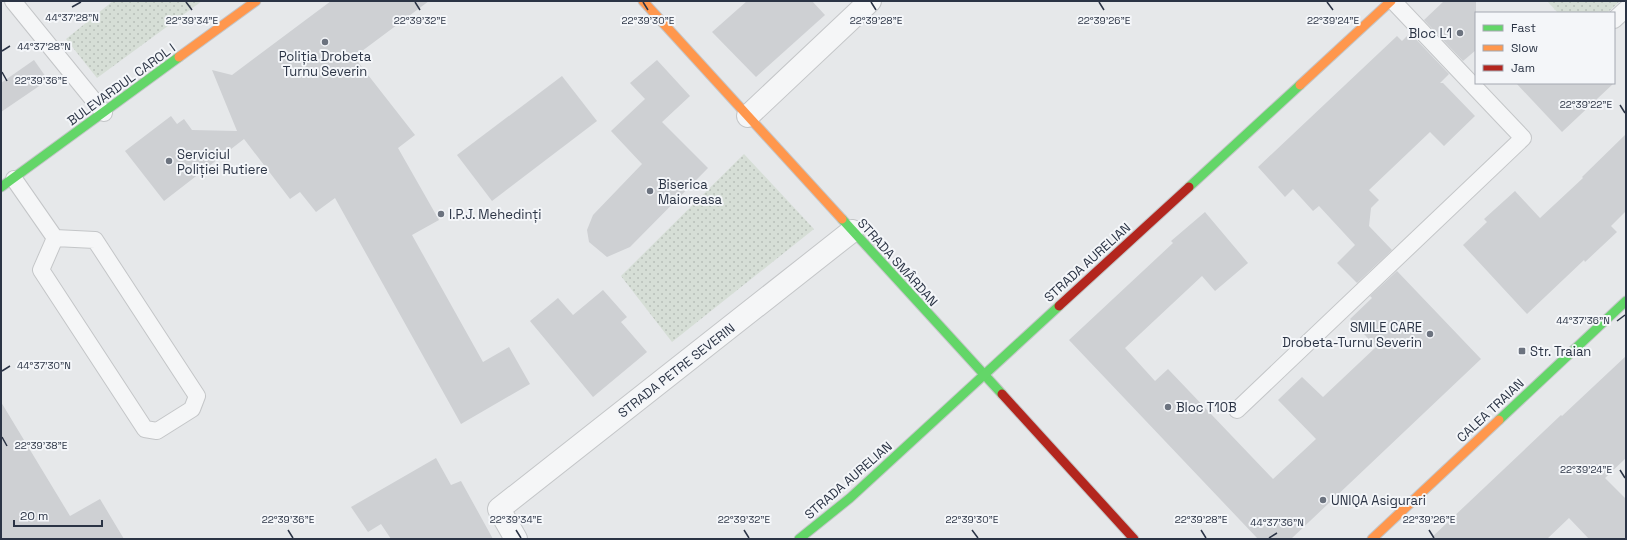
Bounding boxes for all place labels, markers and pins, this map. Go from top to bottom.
place label: Bloc L1 [1409,25,1452,42]
marker: Bloc L1 [1455,28,1465,38]
marker: Poliția Drobeta Turnu Severin [320,37,330,47]
place label: Poliția Drobeta Turnu Severin [279,48,372,80]
place label: Serviciul Poliției Rutiere [177,146,268,178]
marker: Serviciul Poliției Rutiere [164,156,174,166]
place label: Biserica Maioreasa [658,176,723,208]
marker: Biserica Maioreasa [645,186,655,196]
place label: I.P.J. Mehedinți [449,206,541,223]
marker: I.P.J. Mehedinți [436,209,446,219]
place label: SMILE CARE Drobeta-Turnu Severin [1282,319,1422,351]
marker: SMILE CARE Drobeta-Turnu Severin [1425,329,1435,339]
place label: Str. Traian [1530,343,1591,360]
marker: Str. Traian [1517,346,1527,356]
place label: Bloc T10B [1176,399,1237,416]
marker: Bloc T10B [1163,402,1173,412]
place label: UNIQA Asigurari [1331,492,1426,509]
marker: UNIQA Asigurari [1318,495,1328,505]

